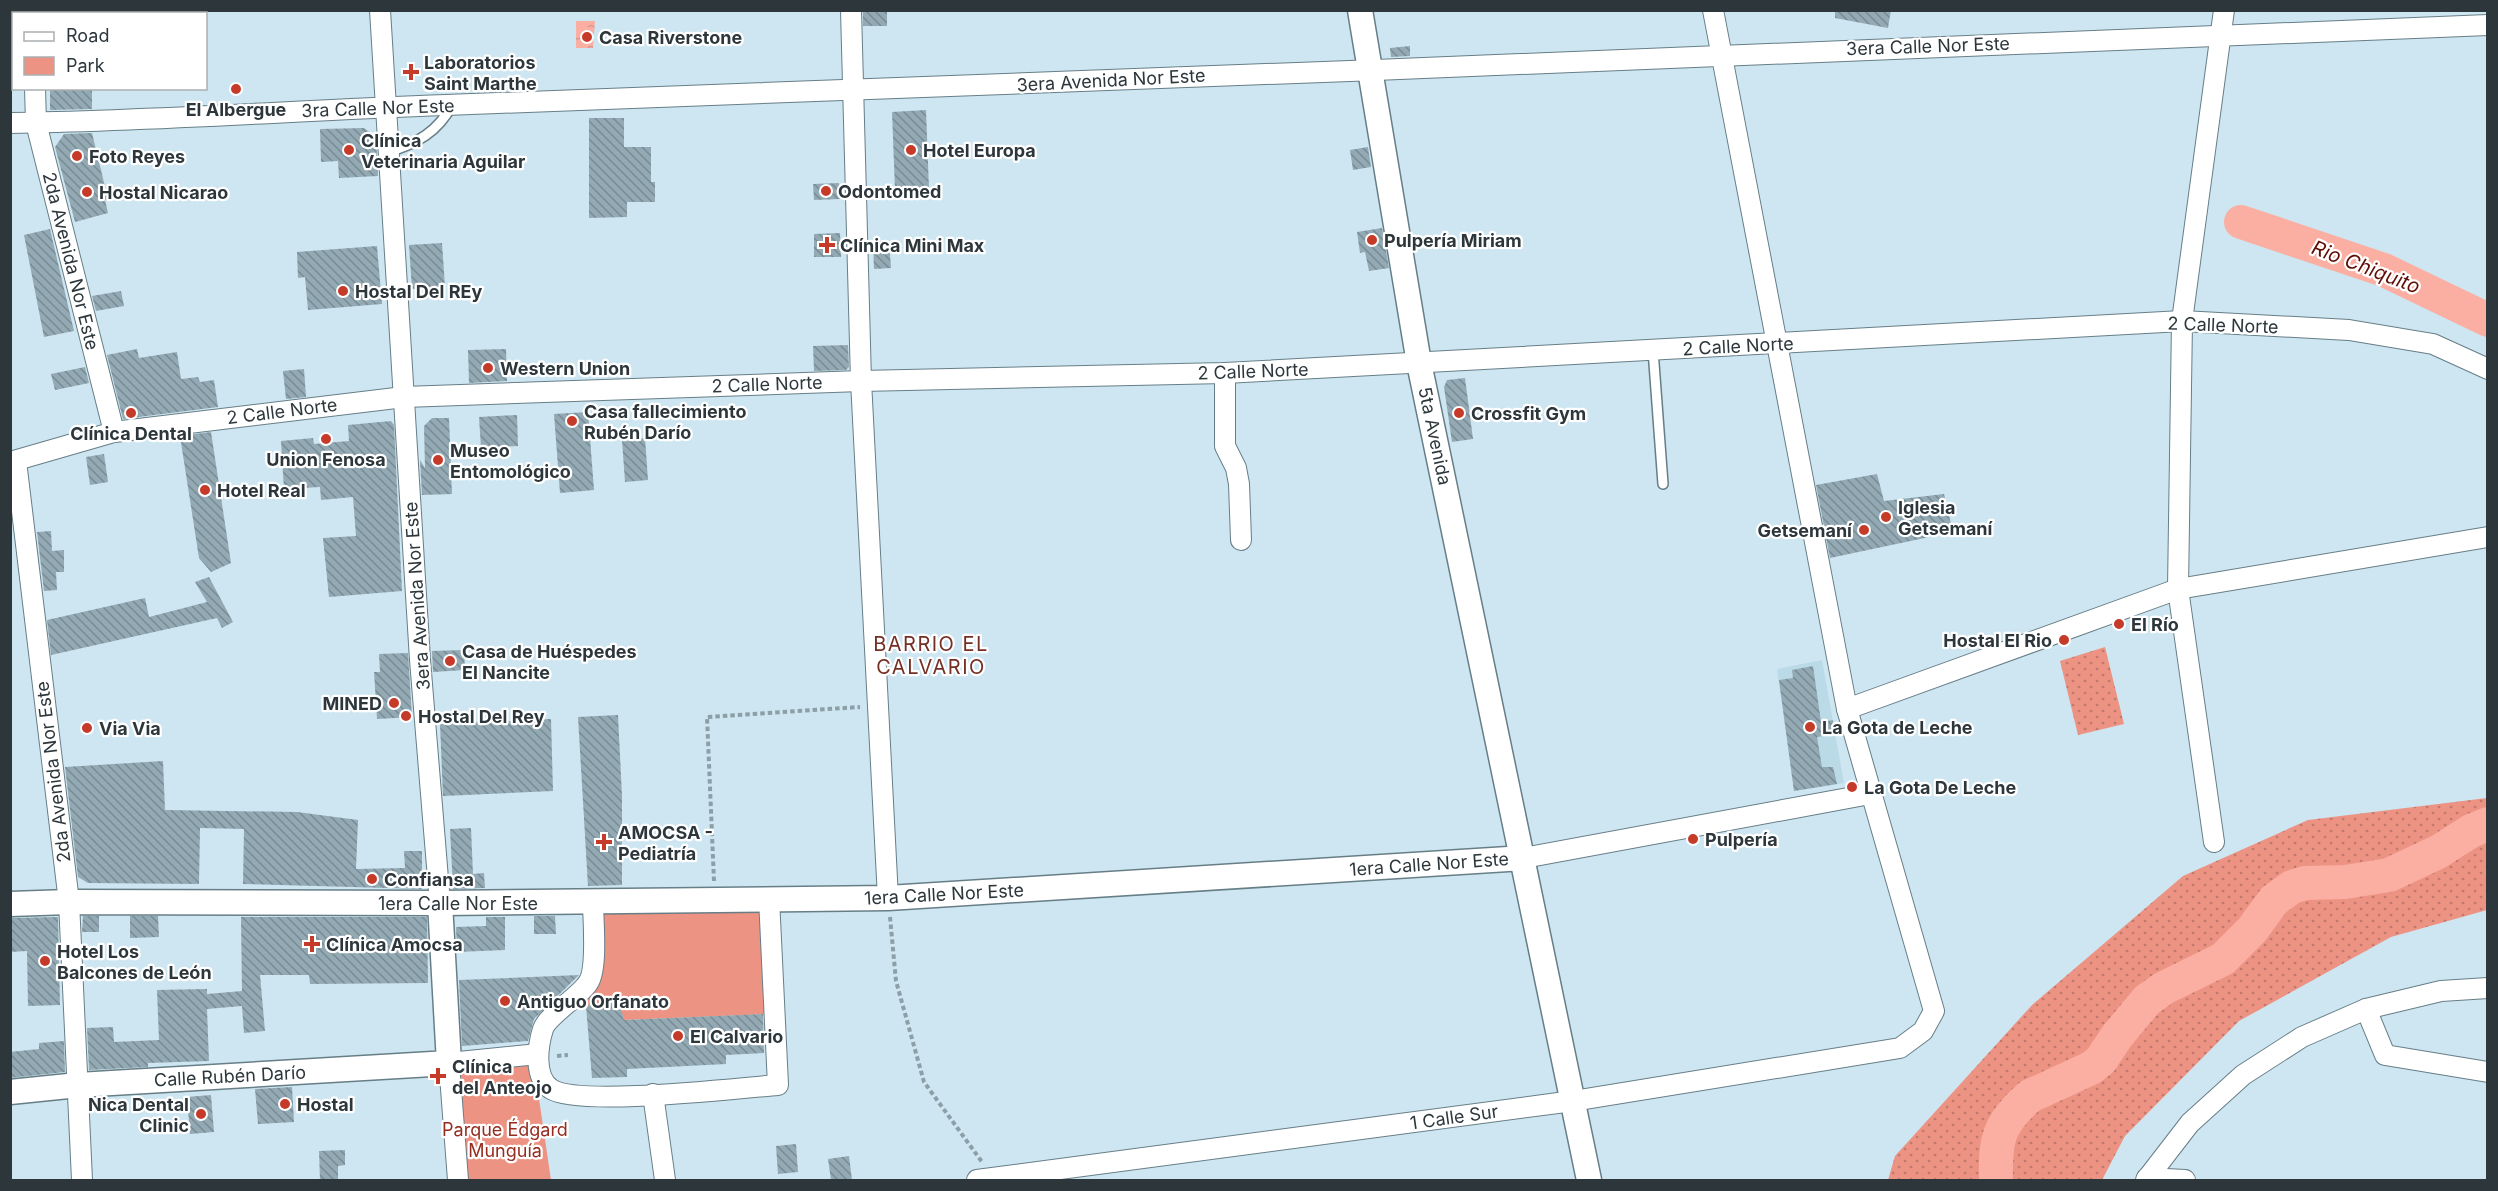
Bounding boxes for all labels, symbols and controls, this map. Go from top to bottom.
legend [12,12,207,90]
text: Road [66,25,109,46]
place label: Casa Riverstone [599,27,743,48]
marker: Casa Riverstone [580,30,594,44]
street label: 3era Calle Nor Este [1846,33,2010,59]
place label: Laboratorios Saint Marthe [424,52,537,94]
text: Park [66,55,105,76]
marker: Laboratorios Saint Marthe [402,63,420,81]
street label: 3era Avenida Nor Este [1016,65,1206,95]
marker: El Albergue [229,82,243,96]
street label: 3ra Calle Nor Este [301,95,455,121]
place label: El Albergue [186,99,287,120]
place label: Clínica Veterinaria Aguilar [361,130,525,172]
place label: Hotel Europa [923,140,1036,161]
marker: Clínica Veterinaria Aguilar [342,143,356,157]
marker: Hotel Europa [904,143,918,157]
place label: Foto Reyes [89,146,185,167]
marker: Foto Reyes [70,149,84,163]
street label: 2da Avenida Nor Este [39,170,103,352]
place label: Odontomed [838,181,941,202]
place label: Hostal Nicarao [99,182,228,203]
marker: Odontomed [819,184,833,198]
marker: Hostal Nicarao [80,185,94,199]
place label: Pulpería Miriam [1384,230,1522,251]
marker: Pulpería Miriam [1365,233,1379,247]
place label: Clínica Mini Max [840,235,985,256]
water label: Rio Chiquito [2309,235,2423,299]
marker: Clínica Mini Max [818,236,836,254]
place label: Hostal Del REy [355,281,482,302]
marker: Hostal Del REy [336,284,350,298]
street label: 2 Calle Norte [2167,313,2279,337]
street label: 2 Calle Norte [1682,333,1794,359]
place label: Western Union [500,358,630,379]
street label: 2 Calle Norte [1197,359,1309,383]
marker: Western Union [481,361,495,375]
street label: 2 Calle Norte [711,372,823,396]
street label: 5ta Avenida [1414,385,1456,487]
street label: 2 Calle Norte [226,394,338,428]
place label: Casa fallecimiento Rubén Darío [584,401,746,443]
place label: Crossfit Gym [1471,403,1586,424]
marker: Clínica Dental [124,406,138,420]
marker: Crossfit Gym [1452,406,1466,420]
marker: Casa fallecimiento Rubén Darío [565,414,579,428]
place label: Clínica Dental [70,423,192,444]
marker: Union Fenosa [319,432,333,446]
place label: Museo Entomológico [450,440,571,482]
place label: Union Fenosa [266,449,386,470]
marker: Museo Entomológico [431,453,445,467]
place label: Hotel Real [217,480,306,501]
marker: Hotel Real [198,483,212,497]
place label: Iglesia Getsemaní [1898,497,1994,539]
street label: 3era Avenida Nor Este [400,501,434,691]
marker: Iglesia Getsemaní [1879,510,1893,524]
place label: Getsemaní [1758,520,1853,541]
marker: Getsemaní [1857,523,1871,537]
place label: El Río [2131,614,2179,635]
marker: El Río [2112,617,2126,631]
place label: Hostal El Rio [1943,630,2052,651]
district label: BARRIO EL CALVARIO [873,632,989,679]
marker: Hostal El Rio [2057,633,2071,647]
place label: Casa de Huéspedes El Nancite [462,641,637,683]
marker: Casa de Huéspedes El Nancite [443,654,457,668]
street label: 2da Avenida Nor Este [31,680,75,864]
place label: MINED [323,693,382,714]
marker: MINED [387,696,401,710]
place label: Hostal Del Rey [418,706,545,727]
marker: Hostal Del Rey [399,709,413,723]
place label: La Gota de Leche [1822,717,1973,738]
place label: Via Via [99,718,161,739]
marker: La Gota de Leche [1803,720,1817,734]
marker: Via Via [80,721,94,735]
place label: La Gota De Leche [1864,777,2017,798]
marker: La Gota De Leche [1845,780,1859,794]
place label: AMOCSA - Pediatría [618,822,713,864]
place label: Pulpería [1705,829,1778,850]
marker: Pulpería [1686,832,1700,846]
marker: AMOCSA - Pediatría [595,833,613,851]
street label: 1era Calle Nor Este [1348,848,1510,880]
place label: Confiansa [384,869,474,890]
marker: Confiansa [365,872,379,886]
street label: 1era Calle Nor Este [864,879,1024,909]
street label: 1era Calle Nor Este [378,893,538,914]
place label: Clínica Amocsa [326,934,463,955]
marker: Clínica Amocsa [303,935,321,953]
place label: Hotel Los Balcones de León [57,941,212,983]
marker: Hotel Los Balcones de León [38,954,52,968]
place label: Antiguo Orfanato [517,991,669,1012]
marker: Antiguo Orfanato [498,994,512,1008]
place label: El Calvario [690,1026,783,1047]
marker: El Calvario [671,1029,685,1043]
place label: Clínica del Anteojo [452,1056,552,1098]
street label: Calle Rubén Darío [153,1062,307,1090]
marker: Clínica del Anteojo [429,1067,447,1085]
place label: Nica Dental Clinic [88,1094,189,1136]
place label: Hostal [297,1094,354,1115]
marker: Hostal [278,1097,292,1111]
street label: 1 Calle Sur [1409,1100,1500,1134]
marker: Nica Dental Clinic [194,1107,208,1121]
park label: Parque Édgard Munguía [442,1118,568,1161]

